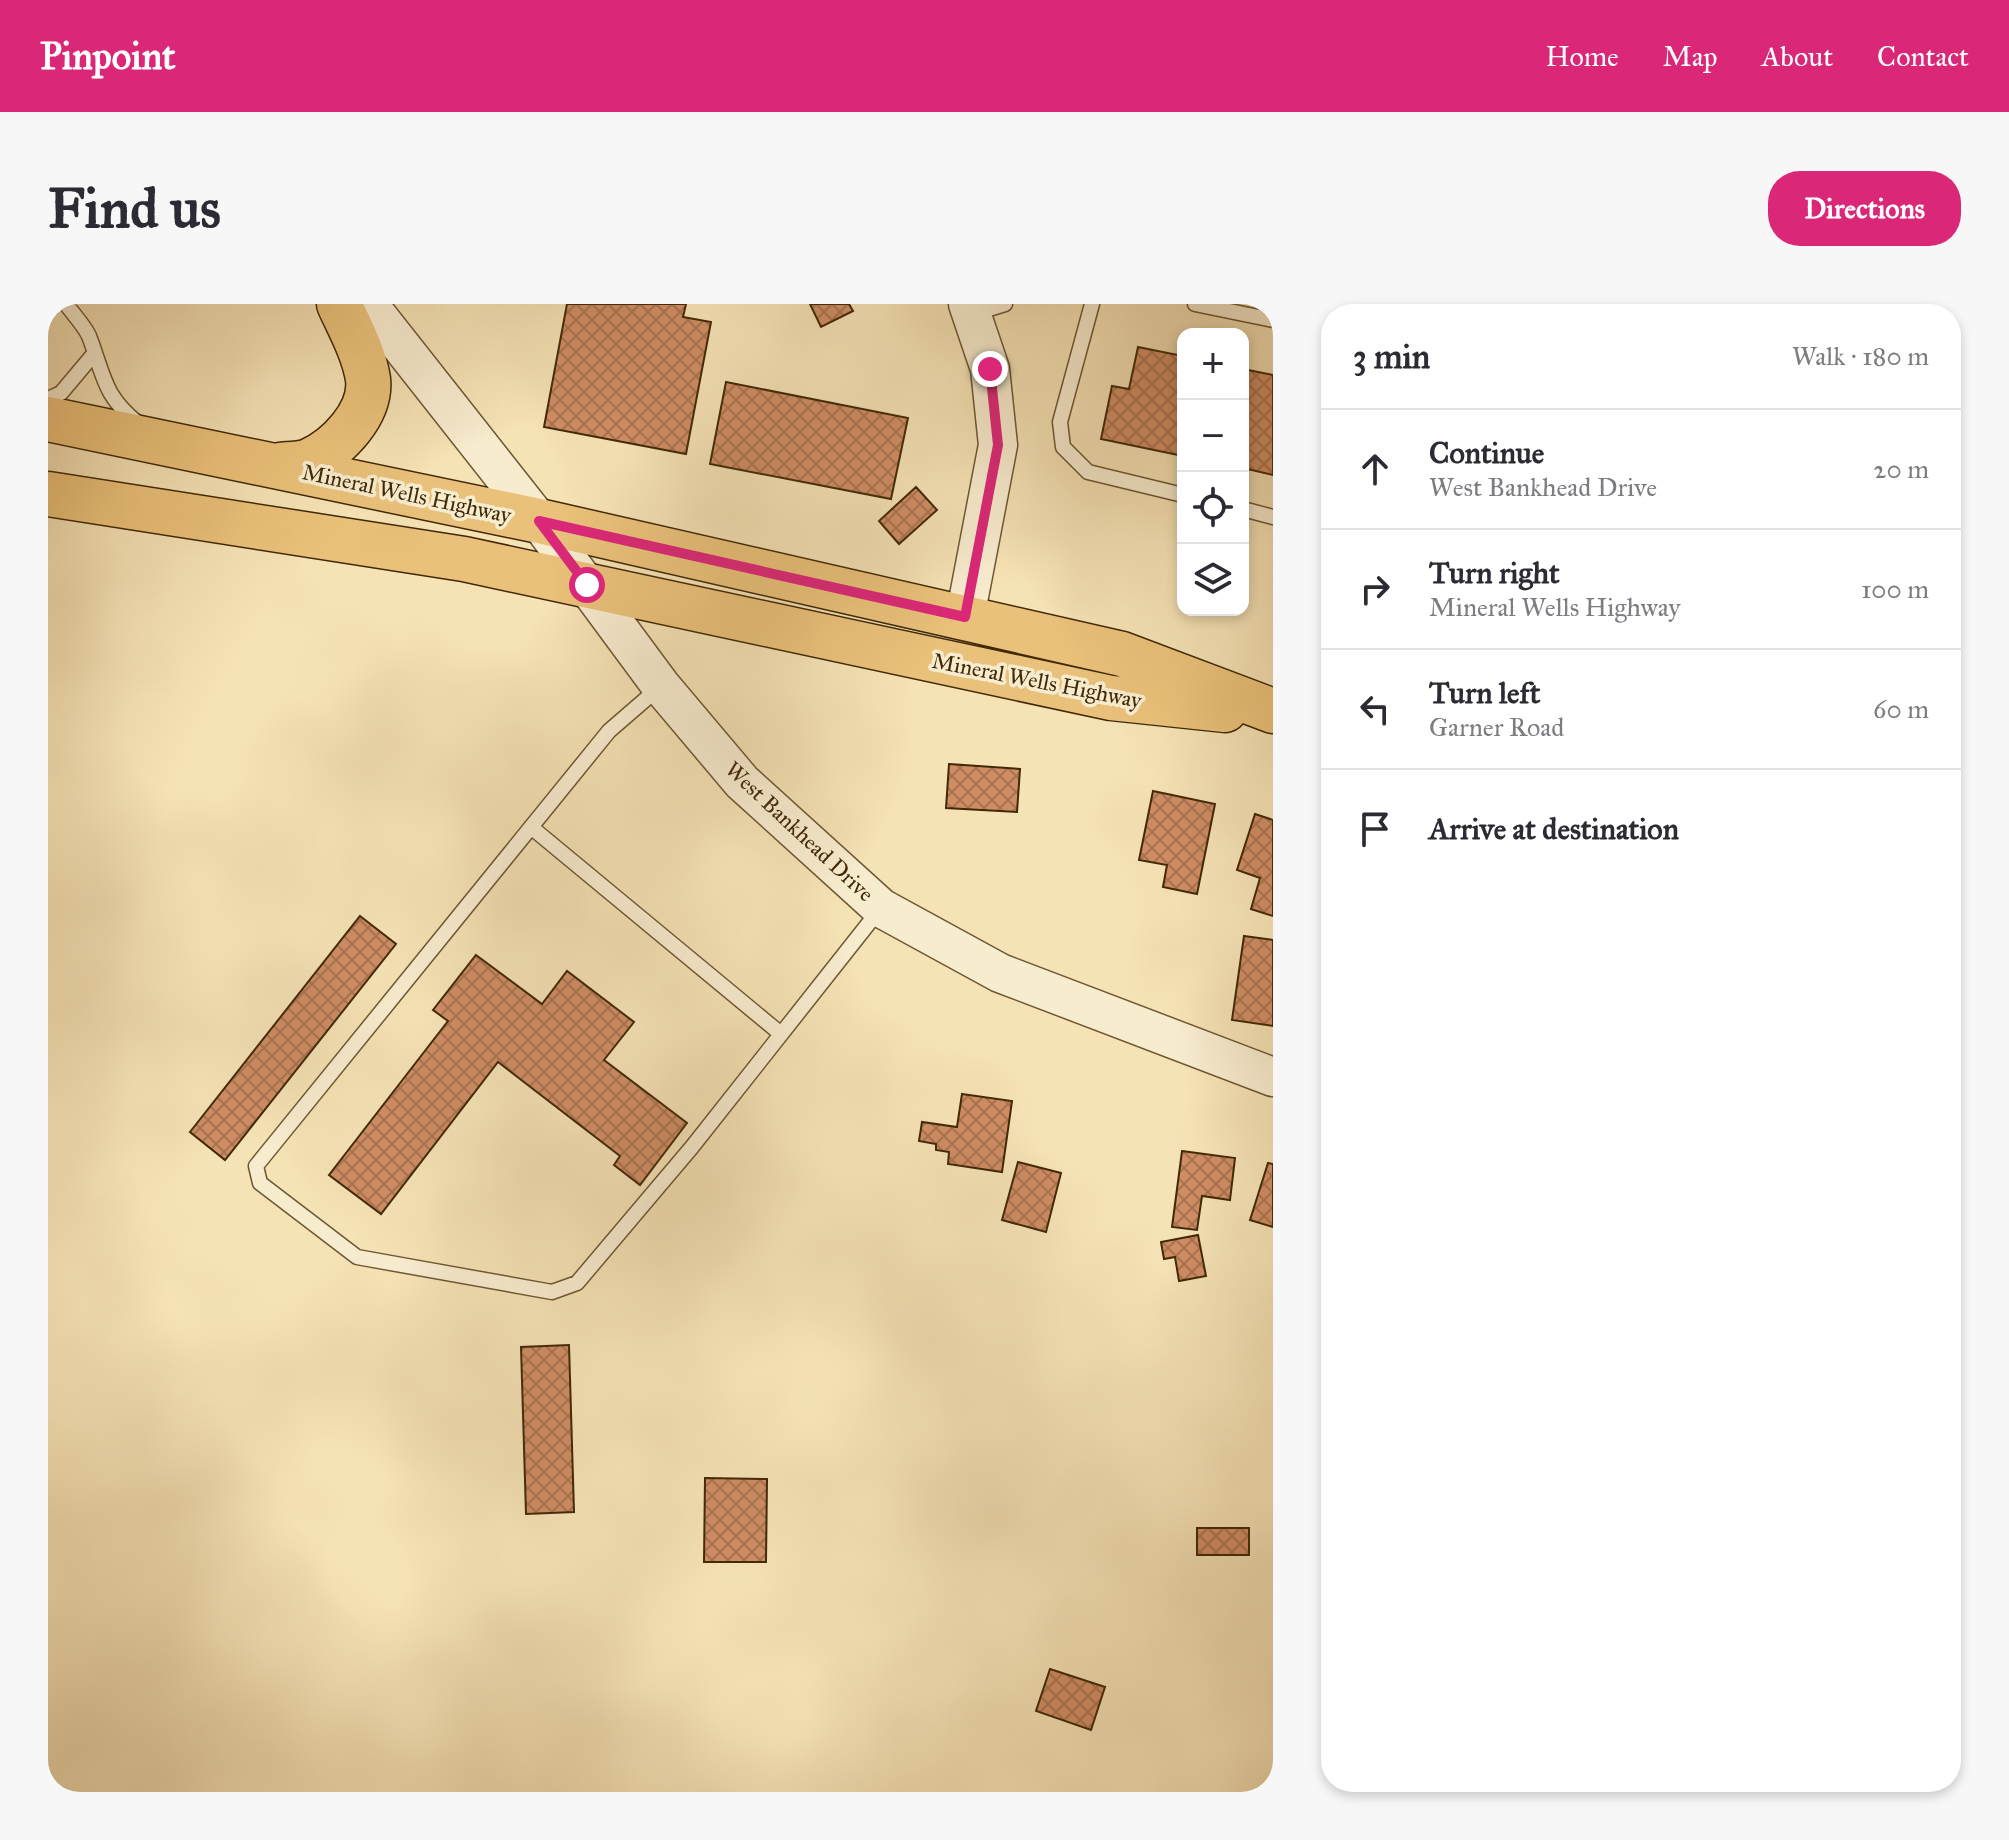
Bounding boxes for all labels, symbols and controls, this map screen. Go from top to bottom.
text: Pinpoint [40,33,176,79]
text: Home [1546,39,1619,74]
text: Map [1663,39,1717,74]
text: About [1761,39,1833,74]
text: Contact [1877,39,1969,74]
button: Directions [1768,171,1961,246]
text: Find us [48,174,221,242]
map controls [1177,328,1249,616]
button: + [1177,328,1249,400]
text: 3 min [1353,336,1430,377]
text: Walk · 180 m [1792,340,1929,372]
route end [972,351,1008,387]
button: − [1177,400,1249,472]
text: Continue [1429,435,1544,471]
icon: ahead [1353,447,1397,491]
text: 20 m [1874,453,1929,485]
street label: Mineral Wells Highway [300,458,514,529]
text: West Bankhead Drive [1429,471,1657,503]
button: locate [1177,472,1249,544]
button: layers [1177,544,1249,616]
text: Turn right [1429,555,1560,591]
route start [569,567,605,603]
icon: right [1353,567,1397,611]
text: 100 m [1861,573,1929,605]
text: Mineral Wells Highway [1429,591,1681,623]
street label: Mineral Wells Highway [930,647,1145,714]
text: Turn left [1429,675,1540,711]
icon: left [1353,687,1397,731]
text: 60 m [1873,693,1929,725]
text: Garner Road [1429,711,1564,743]
street label: West Bankhead Drive [720,756,879,907]
icon: arrive [1353,807,1397,851]
text: Arrive at destination [1429,811,1679,847]

